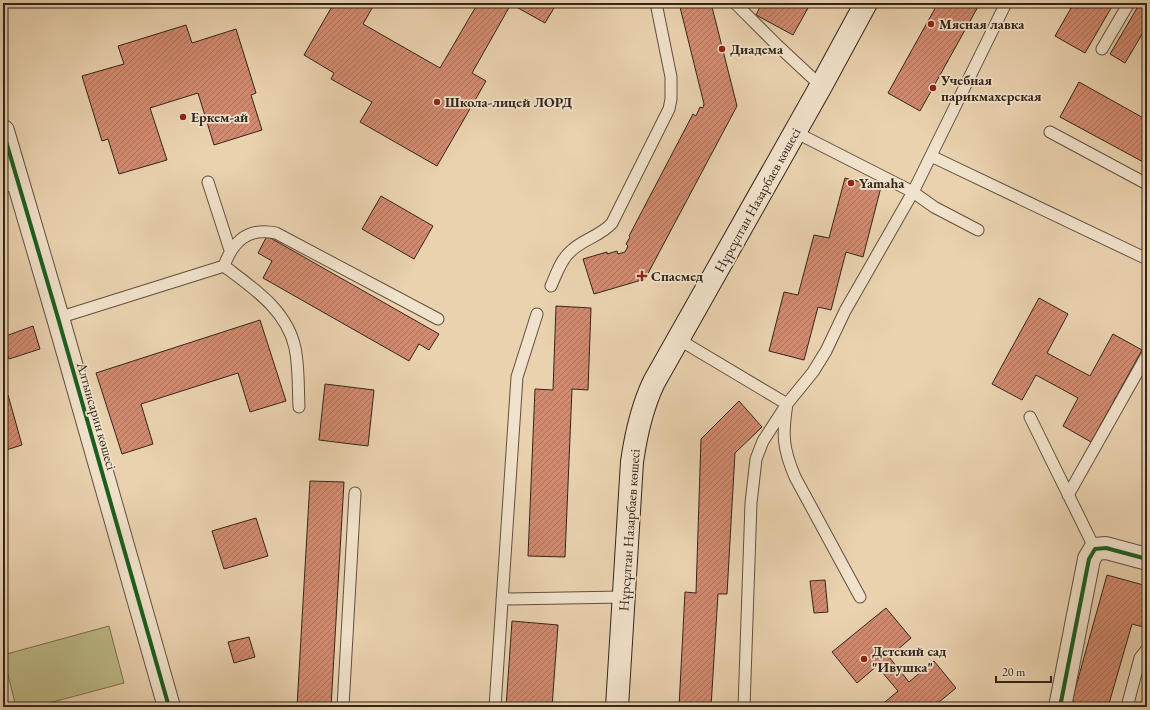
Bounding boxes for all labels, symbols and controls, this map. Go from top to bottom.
place label: Мясная лавка [939,15,1025,33]
marker: Мясная лавка [926,19,936,29]
place label: Диадема [730,40,784,58]
marker: Диадема [717,44,727,54]
place label: Учебная парикмахерская [940,71,1042,105]
marker: Учебная парикмахерская [928,83,938,93]
place label: Школа-лицей ЛОРД [445,93,572,111]
marker: Школа-лицей ЛОРД [432,97,442,107]
place label: Еркем-ай [191,108,248,126]
marker: Еркем-ай [178,112,188,122]
street label: Нұрсұлтан Назарбаев көшесі [710,124,805,276]
place label: Yamaha [859,174,905,192]
marker: Yamaha [846,178,856,188]
place label: Спасмед [651,267,704,285]
marker: Спасмед [636,270,648,282]
street label: Алтынсарин көшесі [73,359,121,473]
street label: Нұрсұлтан Назарбаев көшесі [614,448,644,612]
place label: Детский сад "Ивушка" [872,642,947,676]
marker: Детский сад "Ивушка" [859,654,869,664]
scale bar [996,658,1051,684]
text: 20 m [1002,664,1026,680]

